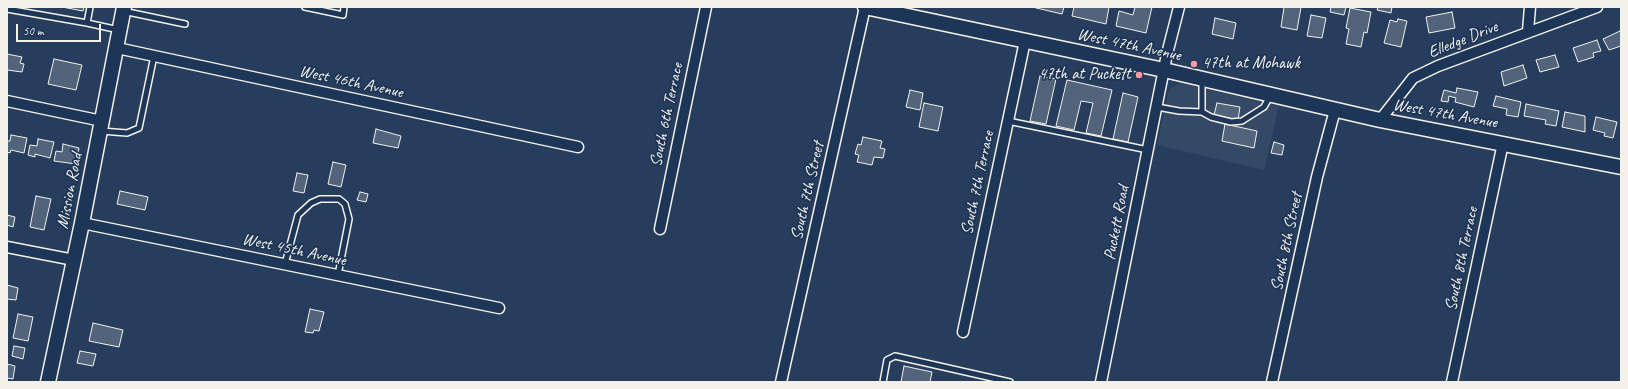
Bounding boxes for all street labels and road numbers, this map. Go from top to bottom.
street label: Elledge Drive [1425,17,1501,63]
street label: West 47th Avenue [1075,24,1183,66]
street label: West 46th Avenue [297,61,405,103]
street label: South 6th Terrace [646,61,688,169]
street label: West 47th Avenue [1391,95,1499,133]
street label: South 7th Terrace [957,129,999,237]
street label: South 7th Street [787,140,829,242]
street label: Mission Road [53,151,87,231]
street label: Puckett Road [1100,184,1134,262]
street label: South 8th Street [1267,191,1307,293]
street label: South 8th Terrace [1441,205,1483,313]
street label: West 45th Avenue [240,229,348,271]

